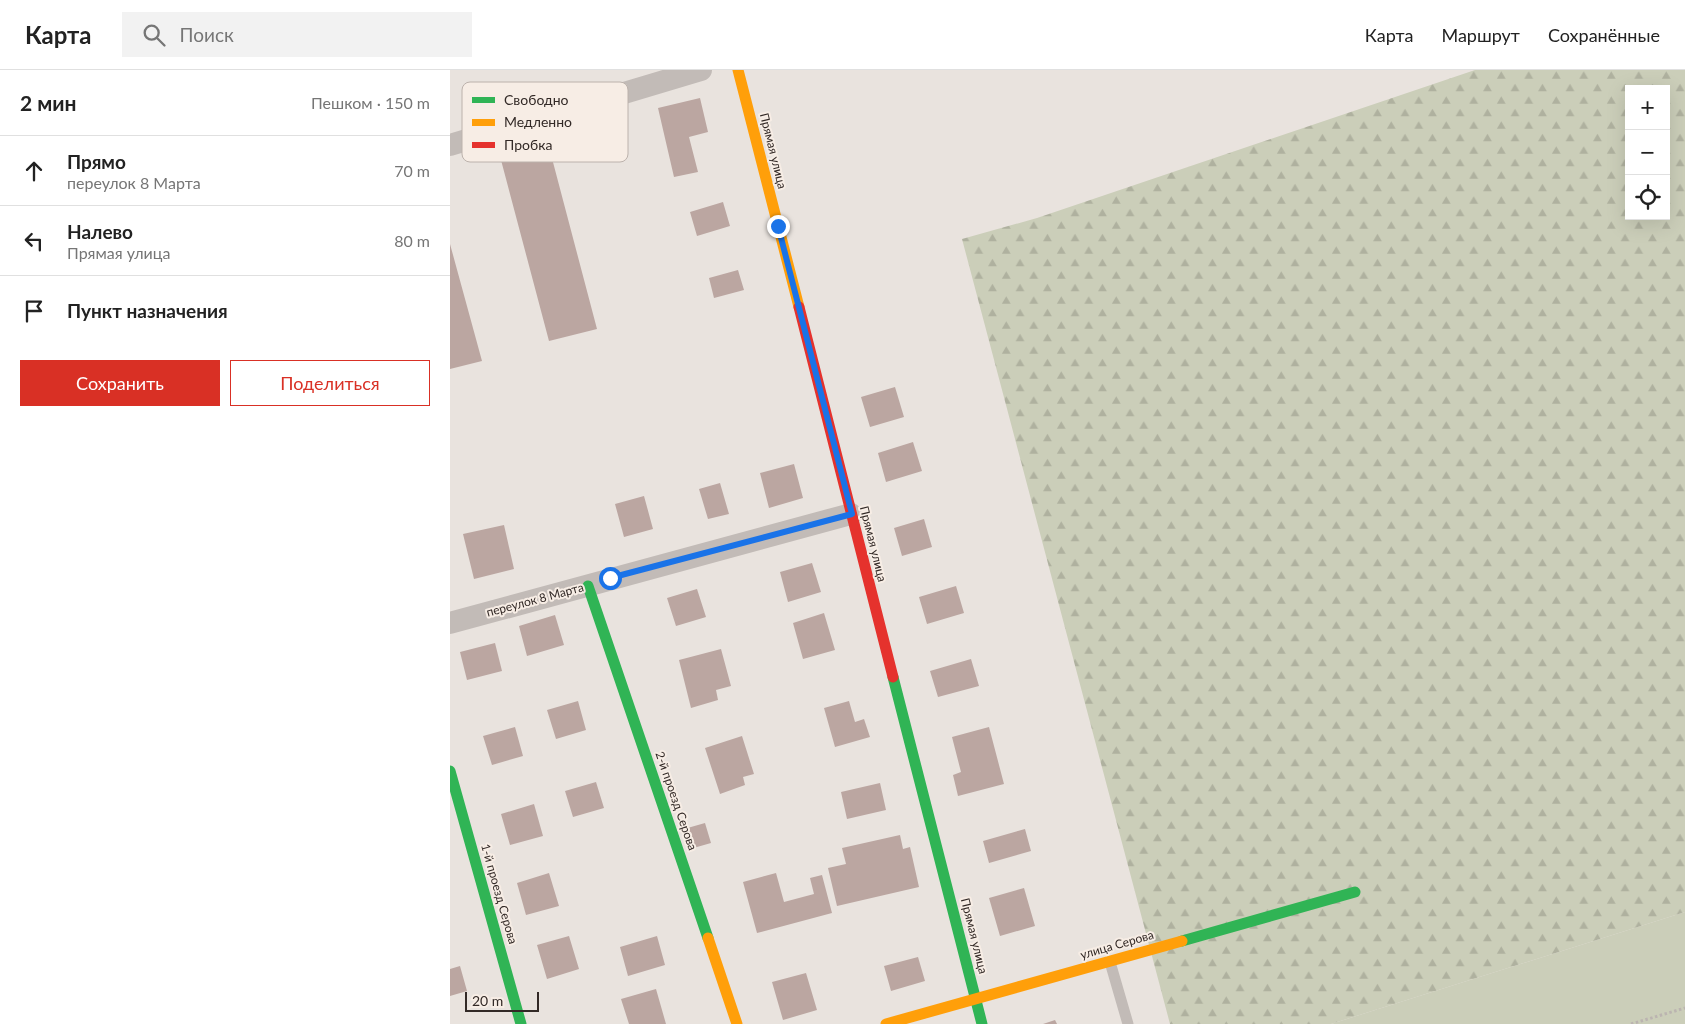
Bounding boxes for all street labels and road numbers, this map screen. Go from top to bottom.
street label: Прямая улица [757,111,790,190]
street label: Прямая улица [857,504,890,583]
street label: переулок 8 Марта [485,579,585,620]
street label: 2-й проезд Серова [653,749,700,852]
street label: 1-й проезд Серова [478,842,521,946]
street label: Прямая улица [958,896,991,975]
street label: улица Серова [1078,927,1155,962]

